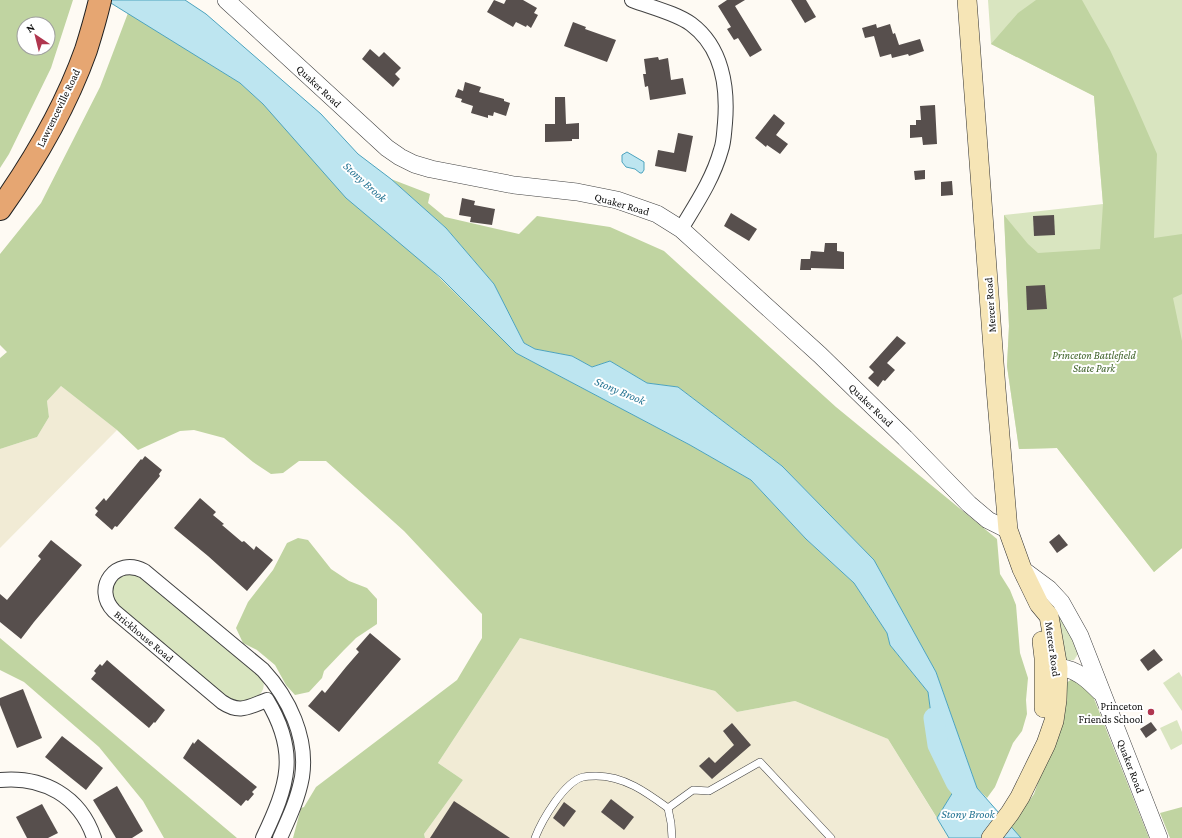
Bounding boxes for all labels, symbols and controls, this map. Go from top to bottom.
north arrow [16,16,56,56]
text: N [24,20,37,35]
street label: Quaker Road [294,62,344,110]
street label: Lawrenceville Road [34,67,82,149]
water label: Stony Brook [340,159,390,206]
street label: Quaker Road [593,190,651,218]
street label: Mercer Road [982,277,998,333]
park label: Princeton Battlefield State Park [1052,349,1137,374]
water label: Stony Brook [593,374,648,408]
street label: Quaker Road [846,381,896,429]
street label: Brickhouse Road [112,608,176,664]
street label: Mercer Road [1043,621,1063,677]
place label: Princeton Friends School [1079,700,1143,725]
marker: Princeton Friends School [1146,707,1156,717]
street label: Quaker Road [1115,737,1147,795]
water label: Stony Brook [941,807,996,821]

